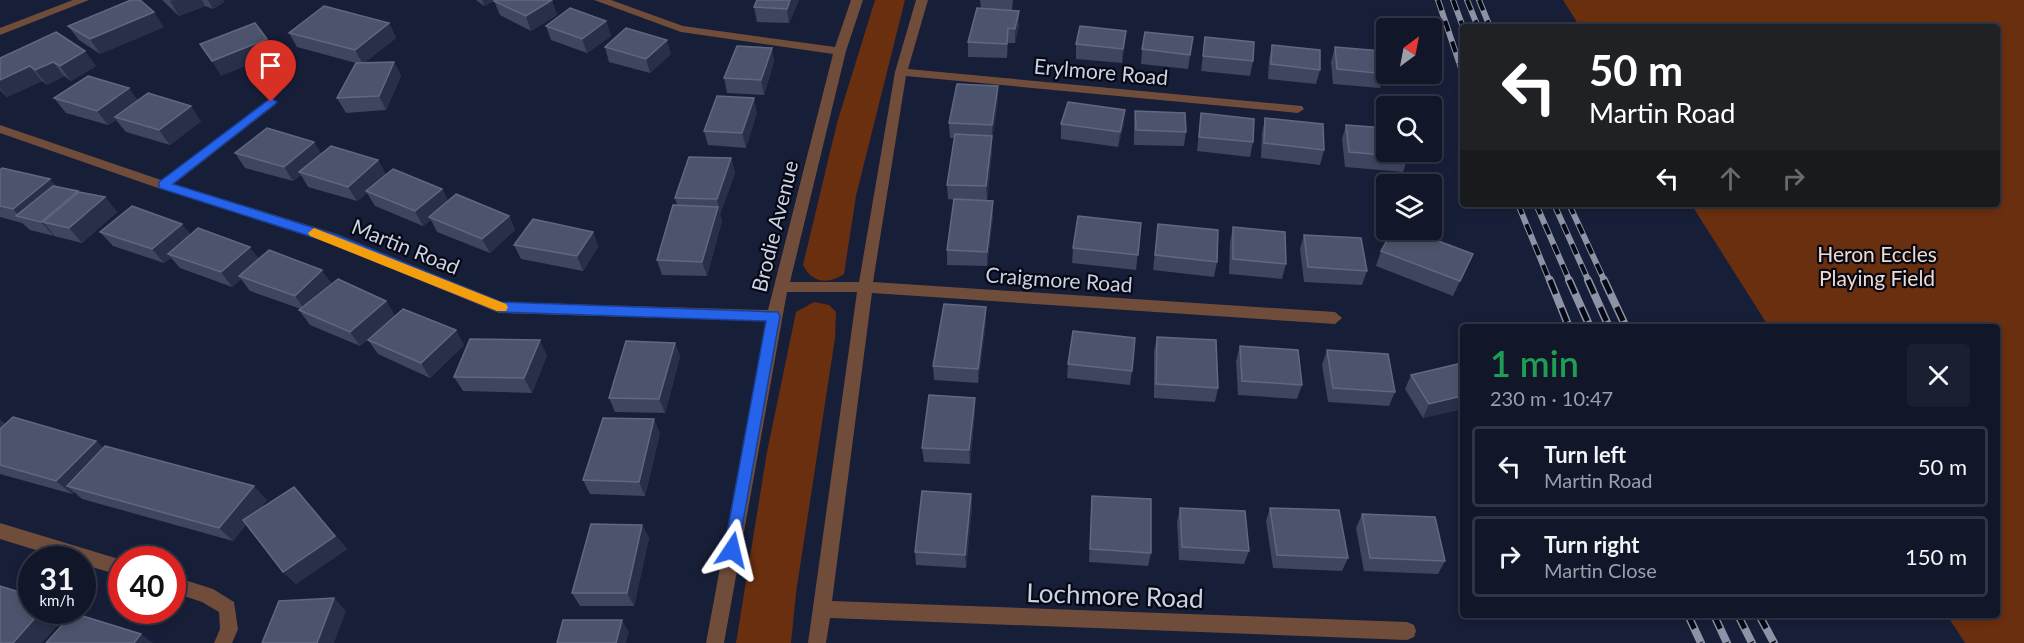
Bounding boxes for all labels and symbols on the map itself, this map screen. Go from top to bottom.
north arrow [1376,18,1442,84]
pin [245,40,296,102]
street label: Erylmore Road [1033,53,1169,89]
street label: Brodie Avenue [746,158,802,294]
street label: Martin Road [349,213,463,279]
park label: Heron Eccles Playing Field [1817,241,1937,290]
street label: Craigmore Road [985,261,1133,297]
position arrow [700,518,764,582]
speed limit sign: 40 [108,546,186,624]
street label: Lochmore Road [1026,576,1204,614]

